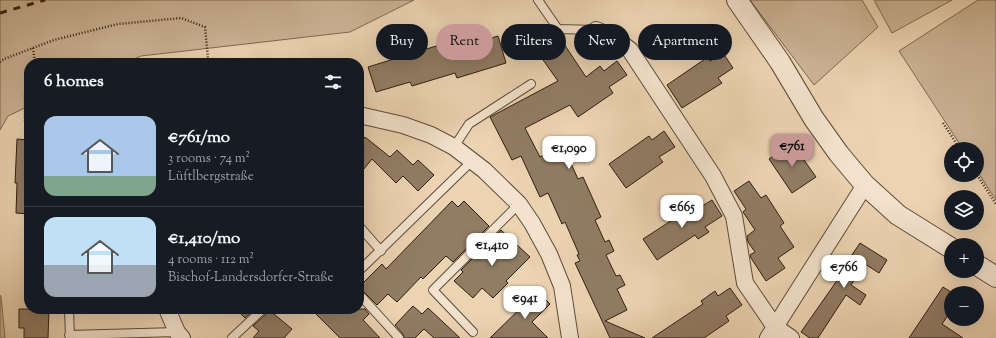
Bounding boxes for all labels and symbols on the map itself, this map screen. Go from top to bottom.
pin: €761 [768,134,816,168]
pin: €1,090 [536,136,602,170]
pin: €665 [658,195,706,229]
pin: €1,410 [459,233,525,267]
pin: €766 [820,255,868,289]
pin: €941 [501,286,549,320]

